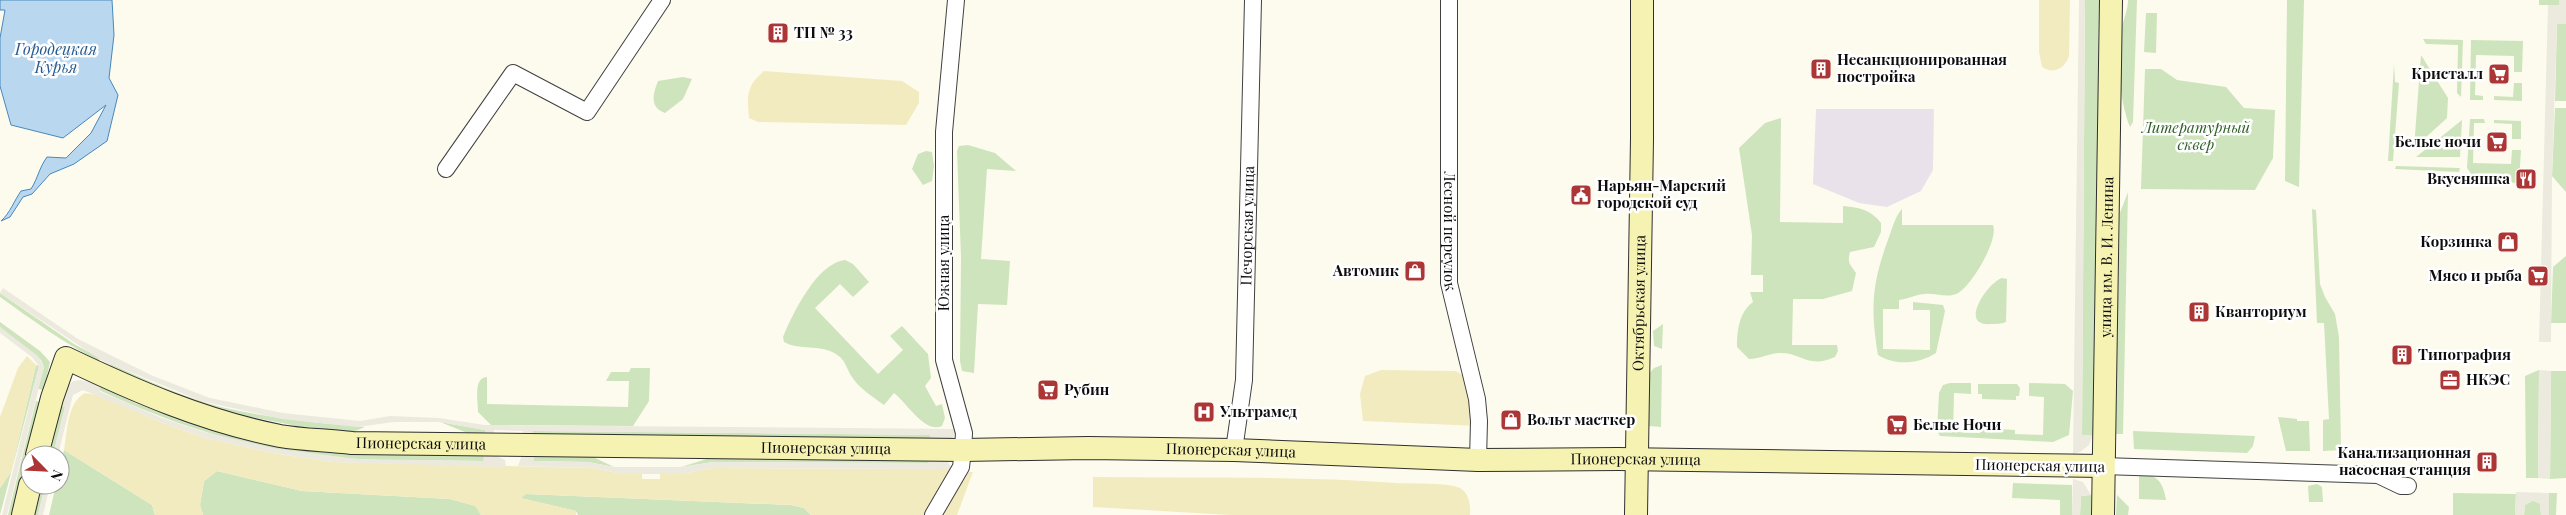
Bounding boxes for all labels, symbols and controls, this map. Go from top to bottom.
building icon: ТП № 33 [766,21,790,45]
place label: ТП № 33 [794,22,853,42]
water label: Городецкая Курья [14,38,97,77]
place label: Несанкционированная постройка [1837,49,2007,86]
building icon: Несанкционированная постройка [1809,57,1833,81]
supermarket icon: Кристалл [2487,62,2511,86]
place label: Кристалл [2411,63,2483,83]
park label: Литературный сквер [2141,117,2251,154]
supermarket icon: Белые ночи [2485,130,2509,154]
place label: Белые ночи [2395,131,2481,151]
street label: Печорская улица [1235,165,1258,286]
restaurant icon: Вкусняшка [2514,167,2538,191]
place label: Вкусняшка [2427,168,2510,188]
street label: Лесной переулок [1440,170,1462,293]
place label: Нарьян-Марский городской суд [1597,175,1726,212]
street label: улица им. В. И. Ленина [2095,176,2117,339]
public building icon: Нарьян-Марский городской суд [1569,183,1593,207]
street label: Южная улица [933,214,953,311]
shop icon: Корзинка [2496,230,2520,254]
place label: Корзинка [2420,231,2492,251]
street label: Октябрьская улица [1627,234,1649,371]
shop icon: Автомик [1403,259,1427,283]
place label: Автомик [1332,260,1400,280]
supermarket icon: Мясо и рыба [2526,264,2550,288]
place label: Мясо и рыба [2429,265,2522,285]
building icon: Кванториум [2187,300,2211,324]
place label: Кванториум [2215,301,2307,321]
building icon: Типография [2390,343,2414,367]
place label: Типография [2418,344,2511,364]
office icon: НКЭС [2438,368,2462,392]
place label: НКЭС [2466,369,2510,389]
supermarket icon: Рубин [1036,378,1060,402]
place label: Рубин [1064,379,1110,399]
hospital icon: Ультрамед [1192,400,1216,424]
place label: Ультрамед [1219,401,1297,421]
shop icon: Вольт масткер [1499,408,1523,432]
place label: Вольт масткер [1527,409,1635,429]
supermarket icon: Белые Ночи [1885,413,1909,437]
place label: Белые Ночи [1913,414,2002,434]
street label: Пионерская улица [356,432,487,454]
street label: Пионерская улица [761,437,892,458]
street label: Пионерская улица [1166,438,1297,462]
place label: Канализационная насосная станция [2337,442,2471,479]
north arrow [20,445,70,495]
street label: Пионерская улица [1570,448,1701,469]
building icon: Канализационная насосная станция [2475,450,2499,474]
street label: Пионерская улица [1975,454,2106,476]
text: N [47,467,68,484]

